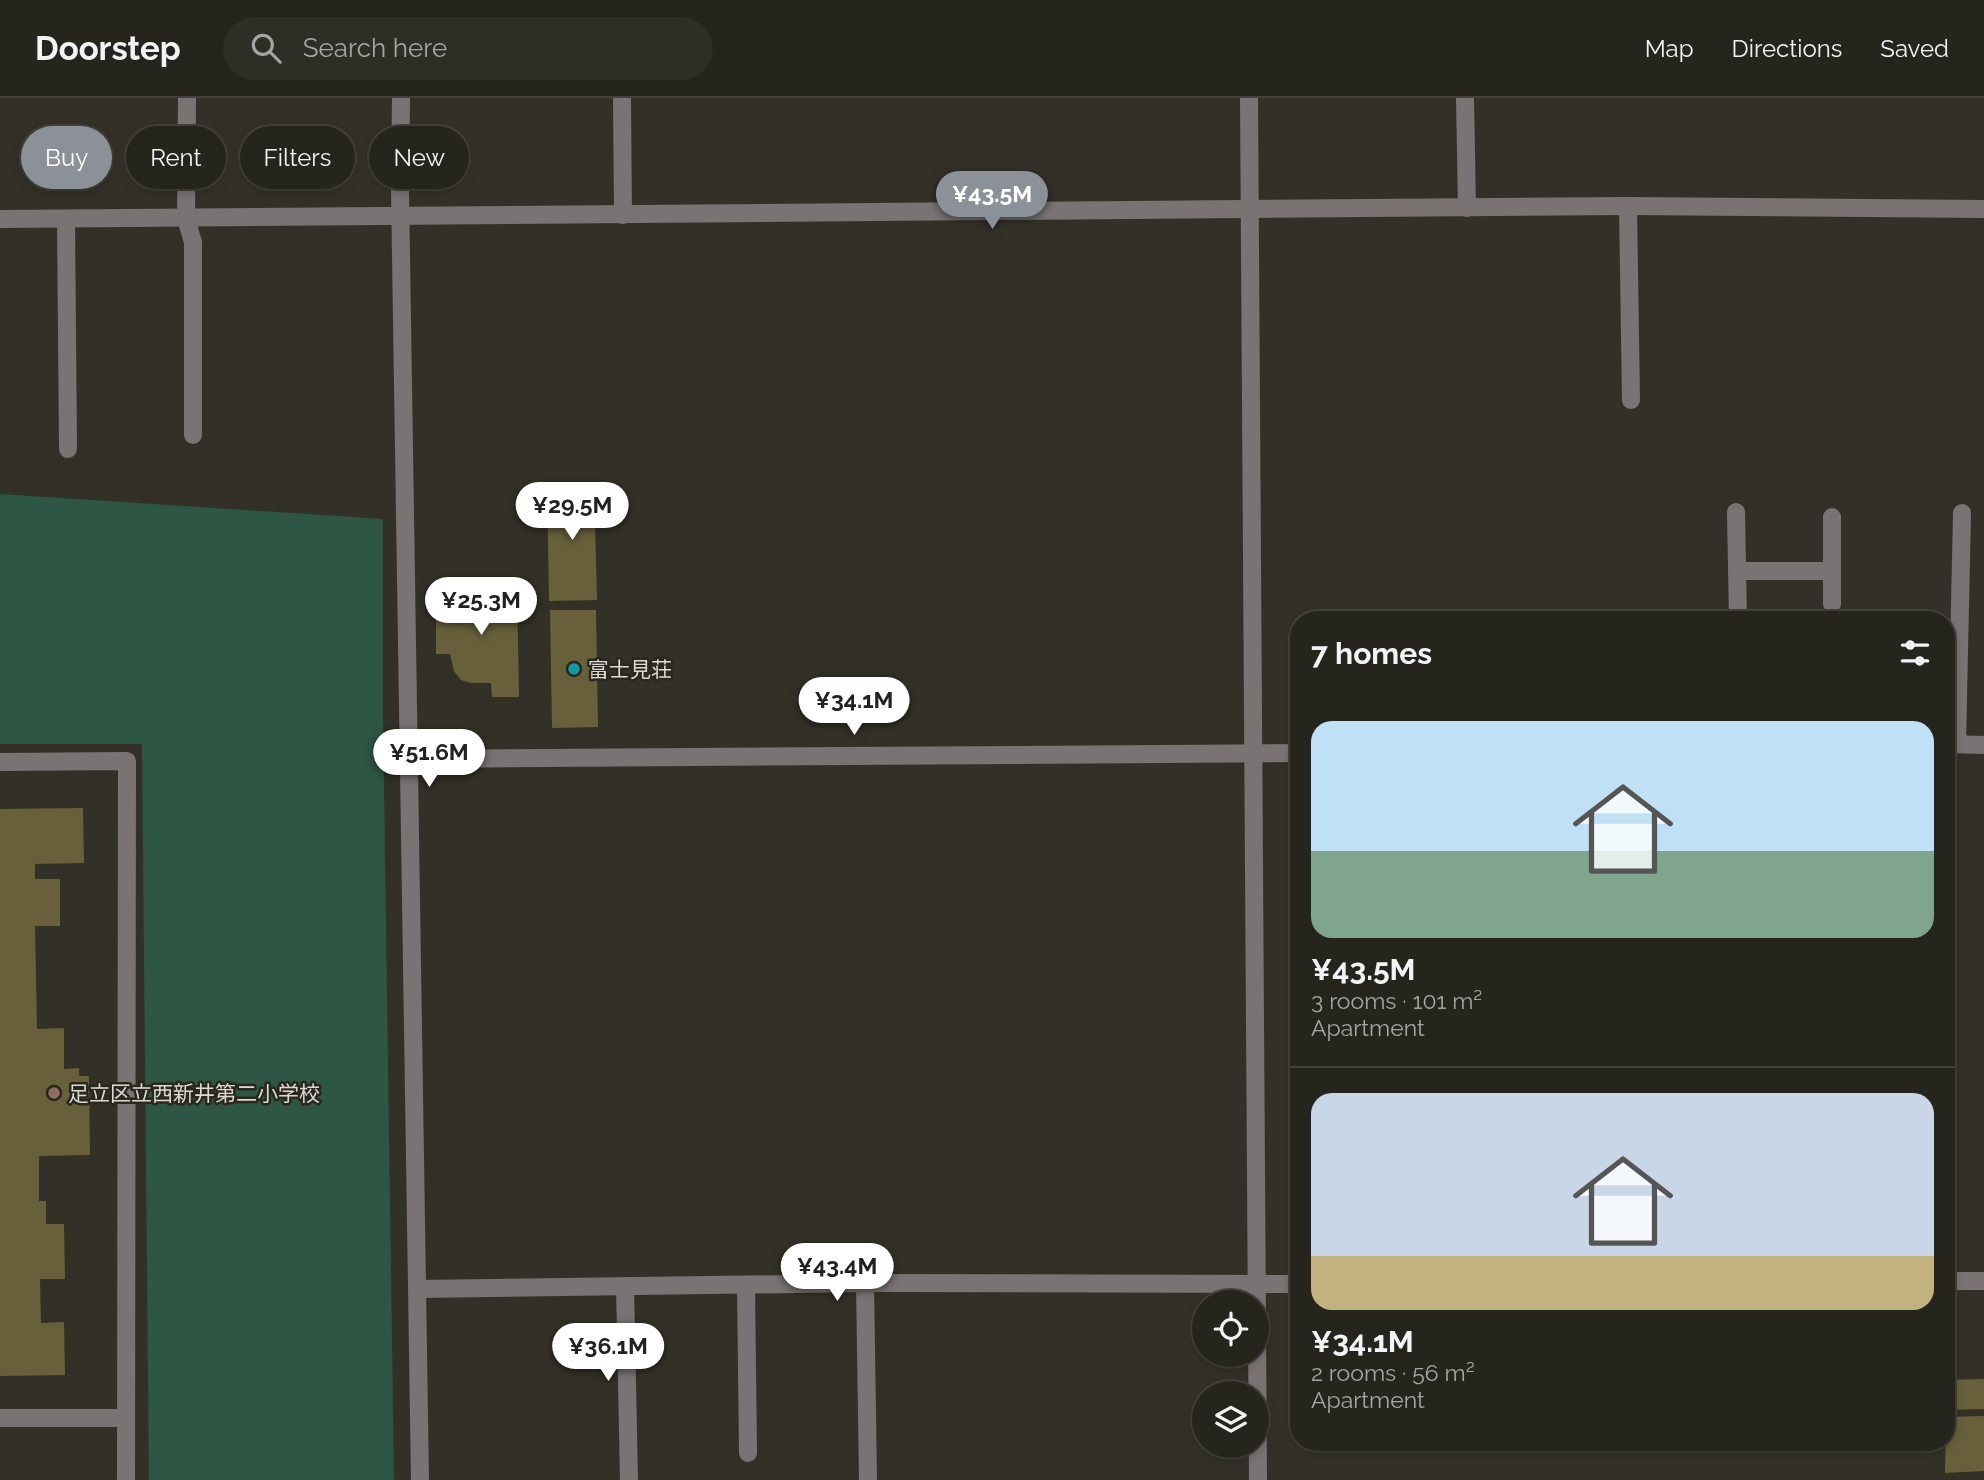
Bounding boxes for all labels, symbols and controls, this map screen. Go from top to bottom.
search box [223,17,713,80]
text: Doorstep [35,29,181,68]
icon: search [247,29,285,67]
text: Search here [303,33,447,63]
text: Map [1645,34,1694,63]
text: Directions [1732,34,1842,63]
text: Saved [1880,34,1949,63]
chip: Buy [21,126,112,189]
chip: Rent [126,126,226,189]
chip: Filters [240,126,355,189]
chip: New [369,126,469,189]
pin: ¥43.5M [935,172,1049,231]
text: ¥43.5M [952,180,1032,207]
pin: ¥29.5M [515,482,629,542]
text: ¥29.5M [532,491,612,518]
pin: ¥25.3M [424,578,538,637]
text: ¥25.3M [441,586,521,613]
icon: filters [1896,634,1934,672]
text: 7 homes [1311,636,1432,671]
place label: 富士見荘 [588,657,672,682]
marker: 富士見荘 [566,661,582,677]
pin: ¥34.1M [797,678,911,737]
text: ¥34.1M [815,686,893,713]
pin: ¥51.6M [372,730,486,789]
text: ¥51.6M [389,738,469,765]
icon: home [1560,766,1686,892]
text: ¥43.5M [1311,952,1416,987]
text: 3 rooms · 101 m² [1311,987,1482,1014]
text: Apartment [1311,1014,1425,1041]
place label: 足立区立西新井第二小学校 [68,1081,320,1106]
marker: 足立区立西新井第二小学校 [46,1085,62,1101]
icon: home [1560,1138,1686,1264]
pin: ¥43.4M [780,1244,894,1303]
text: ¥43.4M [797,1252,877,1279]
map controls [1192,1290,1269,1458]
button: locate [1192,1290,1269,1367]
pin: ¥36.1M [551,1324,665,1383]
text: ¥34.1M [1311,1324,1414,1359]
text: ¥36.1M [568,1332,648,1359]
text: 2 rooms · 56 m² [1311,1359,1475,1386]
button: layers [1192,1381,1269,1458]
text: Apartment [1311,1386,1425,1413]

